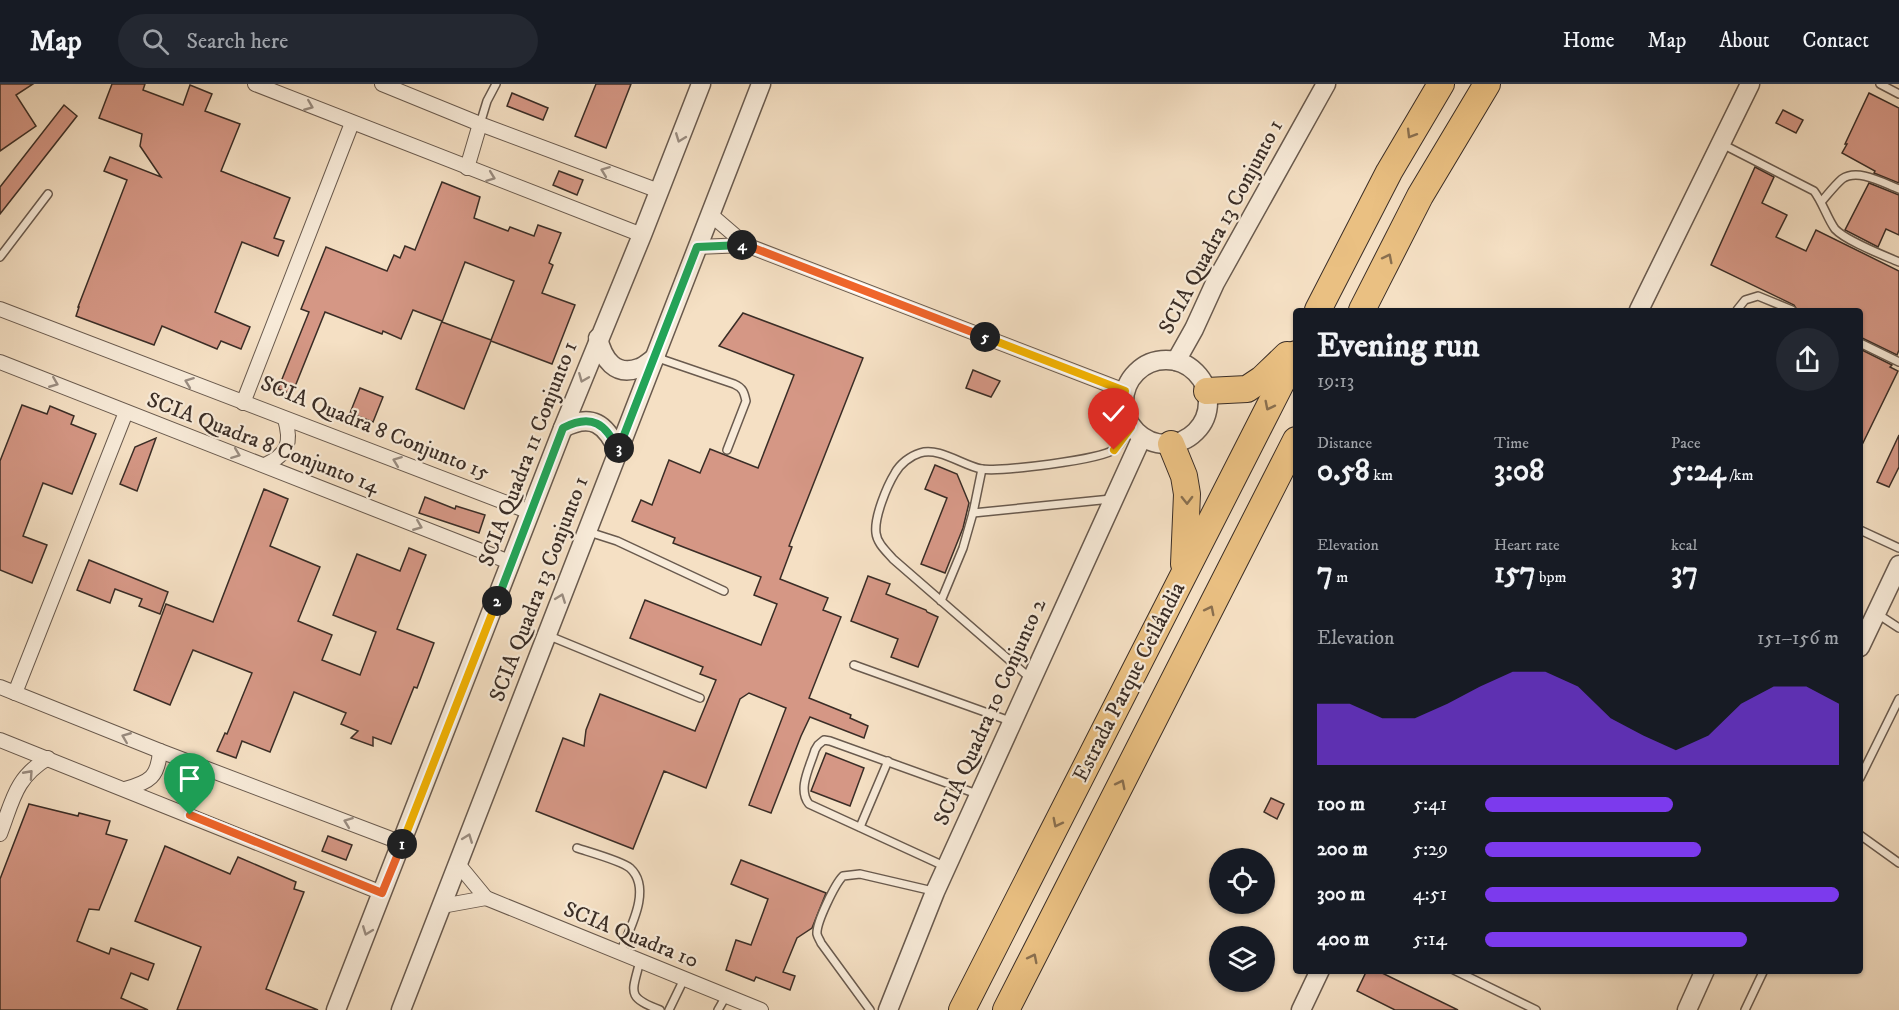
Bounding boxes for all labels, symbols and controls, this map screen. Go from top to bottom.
search box [118,14,538,68]
text: Map [30,24,82,59]
icon: search [139,25,172,58]
text: Search here [187,28,288,55]
text: Home [1563,28,1615,54]
text: Map [1648,28,1686,54]
text: About [1719,28,1770,54]
text: Contact [1803,28,1869,54]
one-way arrow [303,99,314,111]
street label: SCIA Quadra 13 Conjunto 1 [1153,115,1289,339]
one-way arrow [1406,128,1418,138]
one-way arrow [675,132,687,143]
one-way arrow [600,165,610,178]
one-way arrow [485,170,496,182]
pin: 4 [727,230,757,260]
text: 4 [737,235,747,255]
one-way arrow [1381,254,1393,265]
pin: 5 [970,322,1000,352]
text: Evening run [1317,326,1479,367]
text: 5 [981,327,989,347]
button: share [1776,328,1839,391]
street label: SCIA Quadra 11 Conjunto 1 [473,338,583,570]
text: 19:13 [1317,369,1354,394]
street label: SCIA Quadra 8 Conjunto 15 [257,370,494,486]
one-way arrow [578,371,590,382]
one-way arrow [48,376,59,388]
one-way arrow [184,377,195,389]
street label: SCIA Quadra 8 Conjunto 14 [143,386,384,500]
pin [1088,388,1139,450]
icon: check [1097,397,1130,430]
one-way arrow [1265,399,1277,410]
pin: 3 [604,433,634,463]
text: Distance [1317,433,1372,453]
text: Time [1494,433,1529,453]
text: Pace [1671,433,1701,453]
text: 3 [616,438,622,458]
one-way arrow [230,447,241,459]
text: 0.58 [1317,453,1370,490]
text: 3:08 [1494,453,1544,490]
text: 5:24 [1671,453,1726,490]
one-way arrow [392,456,403,469]
text: km [1370,465,1393,485]
text: /km [1726,465,1753,485]
street label: SCIA Quadra 13 Conjunto 1 [484,473,594,705]
one-way arrow [1180,495,1193,504]
one-way arrow [412,518,422,531]
text: Elevation [1317,535,1379,555]
text: Heart rate [1494,535,1560,555]
text: kcal [1671,535,1697,555]
text: 7 [1317,555,1333,592]
text: 157 [1494,555,1536,592]
text: 37 [1671,555,1698,592]
text: m [1333,567,1348,587]
text: bpm [1536,567,1567,587]
street label: Estrada Parque Ceilândia [1067,577,1191,787]
pin: 2 [482,586,512,616]
text: 2 [493,591,501,611]
one-way arrow [554,593,567,604]
street label: SCIA Quadra 10 Conjunto 2 [928,594,1052,830]
one-way arrow [1202,606,1214,617]
text: Elevation [1317,626,1394,651]
text: 151–156 m [1757,626,1839,651]
one-way arrow [122,732,132,745]
pin [164,753,215,815]
icon: arrive [173,762,206,795]
one-way arrow [22,770,33,780]
one-way arrow [1114,779,1126,790]
text: 100 m [1317,792,1365,817]
text: 5:41 [1413,792,1447,817]
one-way arrow [343,817,354,829]
one-way arrow [1053,817,1065,828]
pin: 1 [387,829,417,859]
one-way arrow [461,833,473,844]
text: 1 [399,834,405,854]
text: 200 m [1317,837,1368,862]
text: 5:29 [1413,837,1448,862]
map controls [1209,848,1275,992]
button: locate [1209,848,1275,914]
text: 300 m [1317,882,1365,907]
text: 4:51 [1413,882,1447,907]
street label: SCIA Quadra 10 [560,896,702,974]
one-way arrow [362,925,374,936]
button: layers [1209,926,1275,992]
text: 400 m [1317,927,1369,952]
text: 5:14 [1413,927,1447,952]
one-way arrow [1026,953,1037,964]

